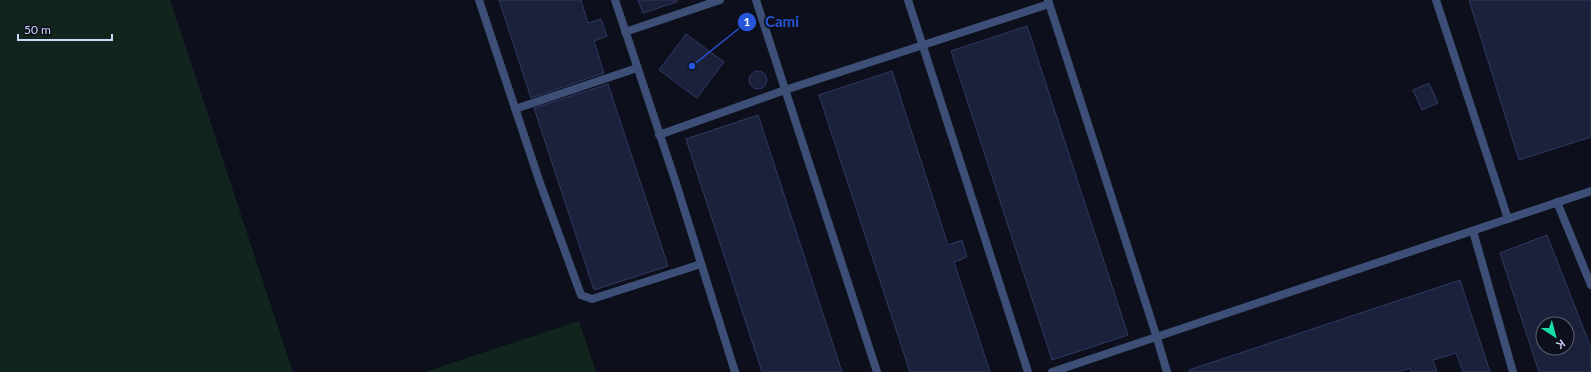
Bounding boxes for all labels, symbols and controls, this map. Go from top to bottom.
callout: Cami [737,8,807,35]
text: Cami [765,12,799,30]
text: 1 [744,14,751,29]
scale bar [18,16,112,42]
text: 50 m [24,22,51,37]
north arrow [1535,316,1575,356]
text: K [1554,337,1568,352]

